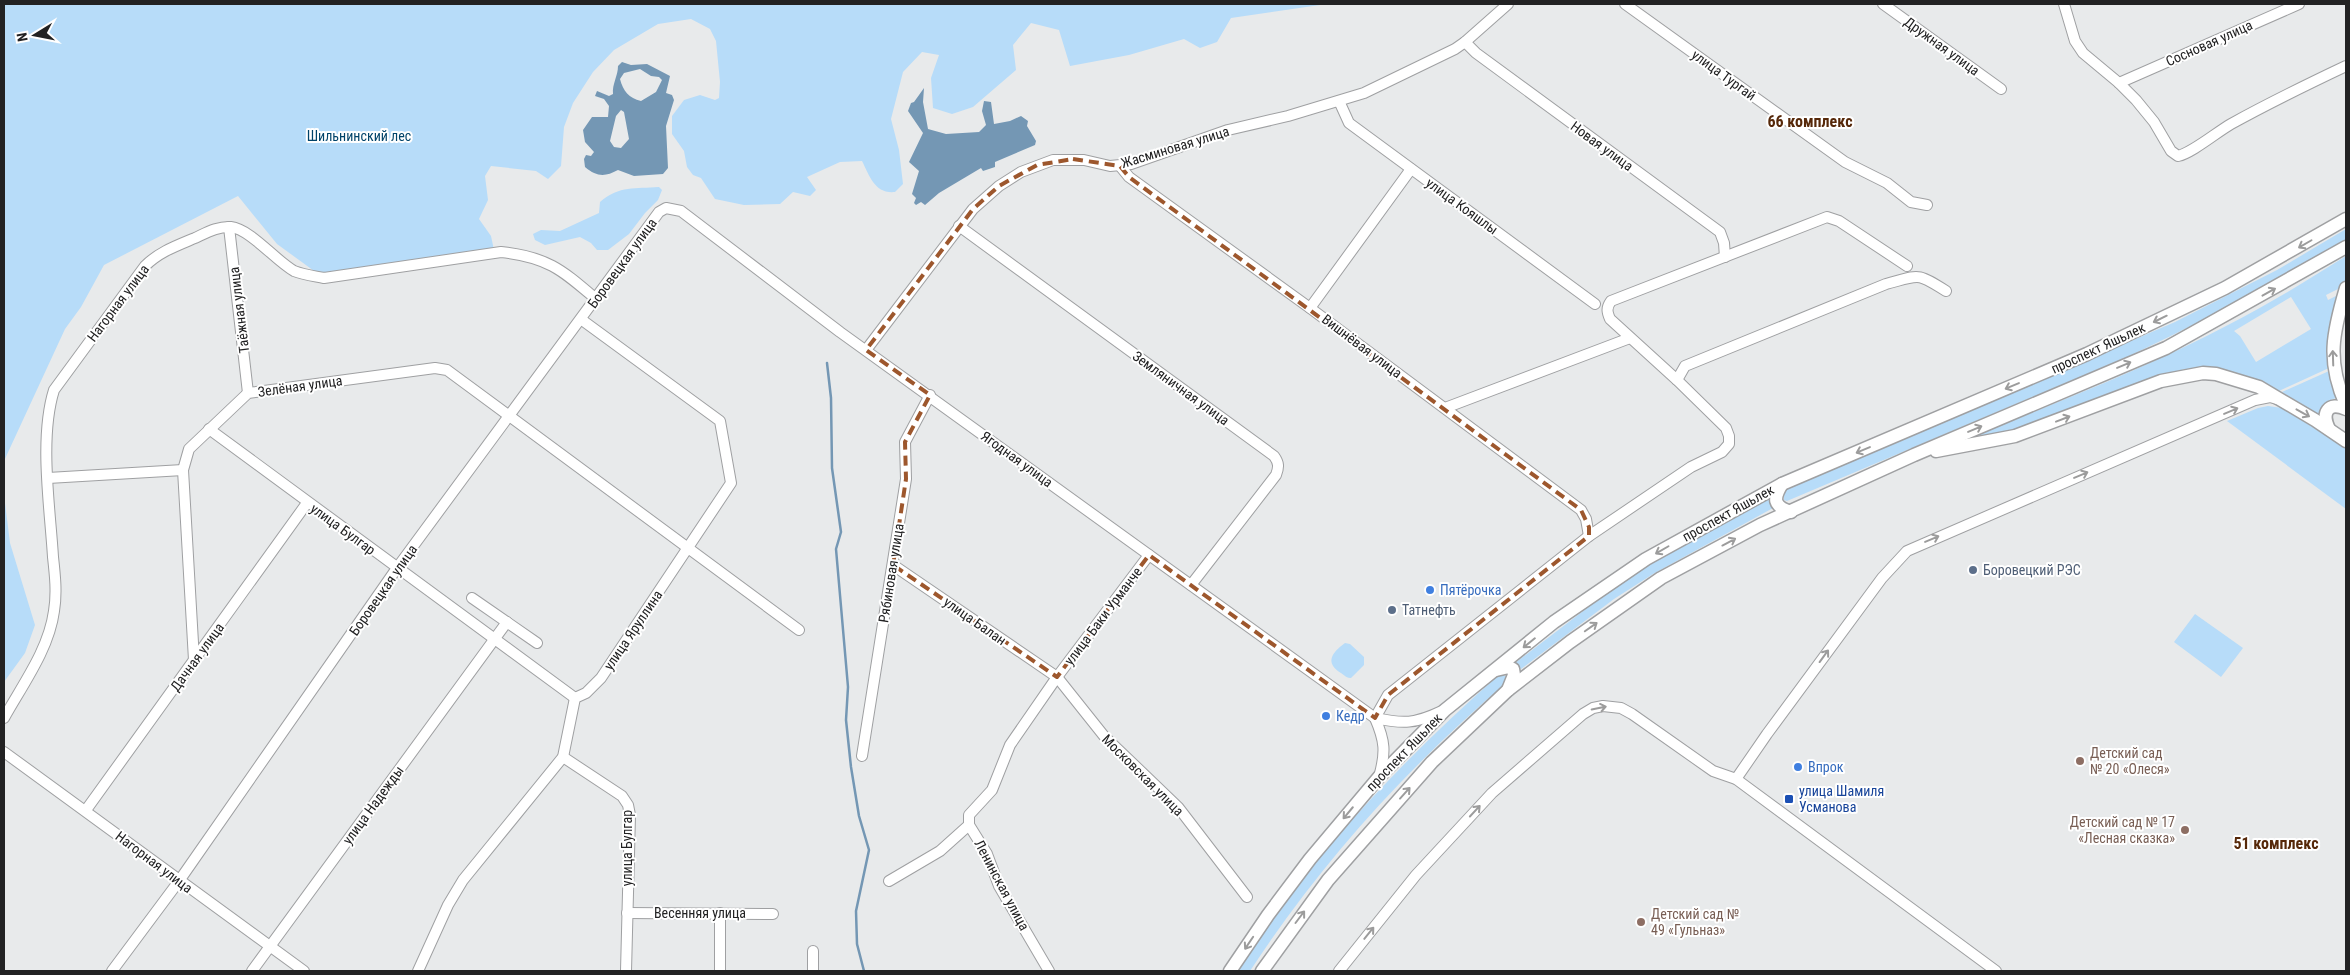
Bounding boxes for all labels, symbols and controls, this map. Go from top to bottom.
north arrow [10,10,60,60]
street label: Дружная улица [1901,13,1983,79]
street label: Сосновая улица [2163,17,2255,69]
text: N [14,32,31,43]
street label: улица Тургай [1689,46,1759,104]
district label: 66 комплекс [1767,112,1853,131]
street label: Новая улица [1568,118,1636,174]
street label: Жасминовая улица [1119,123,1231,171]
park label: Шильнинский лес [307,128,411,144]
street label: улица Кояшлы [1423,175,1501,237]
street label: Боровецкая улица [584,215,660,311]
one-way arrow [2298,240,2312,250]
street label: Нагорная улица [84,261,152,345]
street label: Таёжная улица [226,266,252,354]
one-way arrow [2261,286,2275,296]
street label: Вишнёвая улица [1319,311,1405,381]
one-way arrow [2153,315,2168,324]
street label: проспект Яшьлек [2048,319,2148,377]
street label: Земляничная улица [1130,348,1232,428]
one-way arrow [2329,351,2338,367]
one-way arrow [2116,360,2131,370]
street label: Зелёная улица [257,372,343,400]
one-way arrow [2005,381,2020,391]
one-way arrow [2223,405,2238,415]
one-way arrow [2296,409,2310,419]
one-way arrow [2054,414,2070,423]
one-way arrow [1967,424,1982,433]
street label: Ягодная улица [978,428,1056,490]
one-way arrow [1856,445,1871,455]
one-way arrow [2073,469,2088,479]
street label: проспект Яшьлек [1680,481,1777,545]
street label: улица Булгар [307,500,379,558]
street label: Рябиновая улица [875,522,907,624]
one-way arrow [1924,533,1939,543]
one-way arrow [1721,537,1736,546]
street label: Боровецкая улица [346,542,420,638]
one-way arrow [1656,545,1670,555]
place label: Боровецкий РЭС [1983,562,2081,578]
street label: улица Баки Урманче [1061,563,1145,668]
marker: Боровецкий РЭС [1967,564,1979,576]
place label: Пятёрочка [1440,582,1502,598]
marker: Пятёрочка [1424,584,1436,596]
street label: улица Яруллина [600,587,666,673]
street label: улица Балан [941,594,1009,648]
place label: Татнефть [1402,602,1456,618]
marker: Татнефть [1386,604,1398,616]
street label: Дачная улица [167,620,227,694]
one-way arrow [1584,622,1598,632]
one-way arrow [1523,637,1536,648]
one-way arrow [1819,649,1829,663]
one-way arrow [1591,702,1607,712]
place label: Кедр [1336,708,1365,724]
marker: Кедр [1320,710,1332,722]
street label: проспект Яшьлек [1363,710,1445,794]
street label: Московская улица [1099,731,1187,819]
place label: Детский сад № 20 «Олеся» [2090,745,2170,777]
marker: Детский сад № 20 «Олеся» [2074,755,2086,767]
place label: Впрок [1808,759,1844,775]
marker: Впрок [1792,761,1804,773]
street label: улица Надежды [339,763,407,847]
place label: улица Шамиля Усманова [1799,783,1884,815]
one-way arrow [1399,786,1410,799]
marker: улица Шамиля Усманова [1783,793,1795,805]
one-way arrow [1470,804,1481,817]
one-way arrow [1342,807,1353,820]
street label: улица Булгар [619,810,635,886]
place label: Детский сад № 17 «Лесная сказка» [2070,814,2175,846]
marker: Детский сад № 17 «Лесная сказка» [2179,824,2191,836]
street label: Нагорная улица [112,828,196,896]
district label: 51 комплекс [2233,834,2319,853]
street label: Ленинская улица [971,837,1033,933]
street label: Весенняя улица [654,905,746,921]
place label: Детский сад № 49 «Гульназ» [1651,906,1739,938]
one-way arrow [1295,910,1305,924]
marker: Детский сад № 49 «Гульназ» [1635,916,1647,928]
one-way arrow [1364,926,1374,940]
one-way arrow [1244,935,1254,949]

